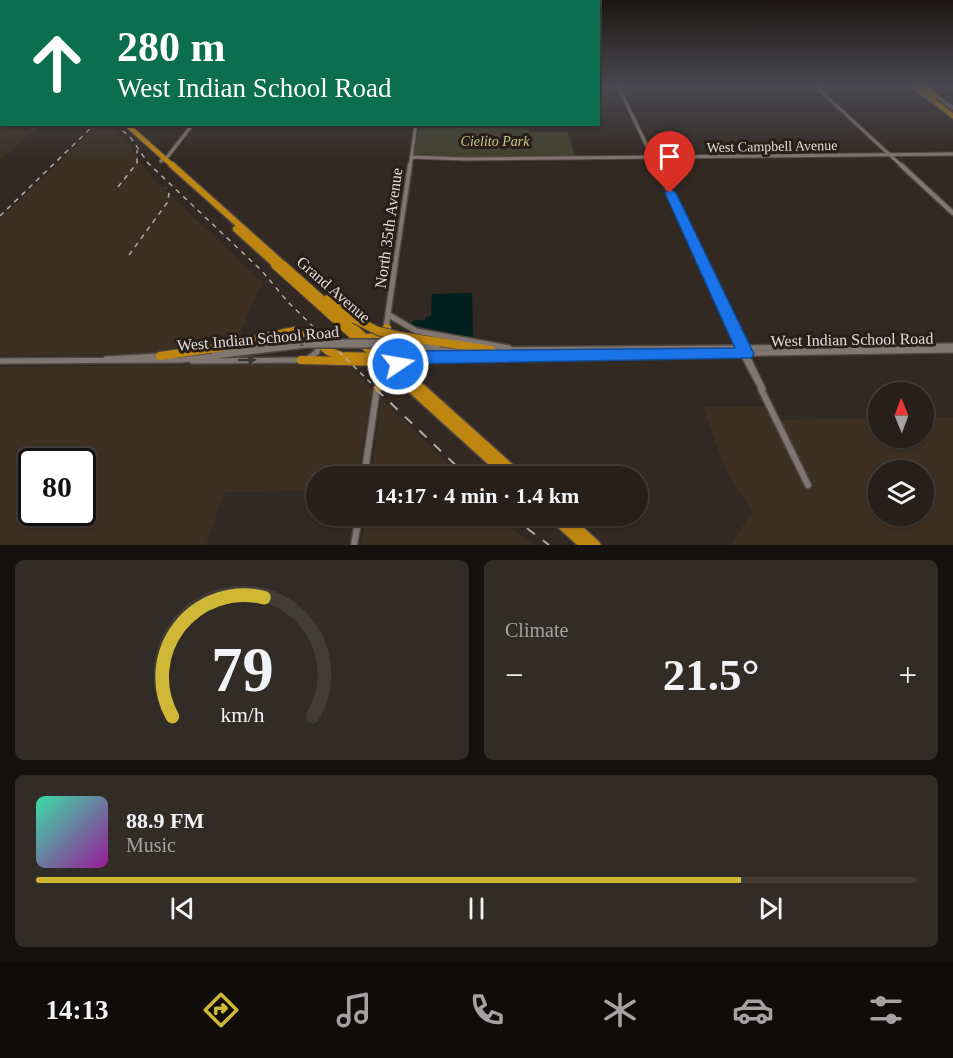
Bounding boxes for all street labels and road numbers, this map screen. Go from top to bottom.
street label: West Campbell Avenue [706,138,838,155]
street label: North 35th Avenue [372,167,405,289]
street label: Grand Avenue [294,253,374,326]
street label: West Indian School Road [176,323,340,354]
street label: West Indian School Road [771,330,933,349]

